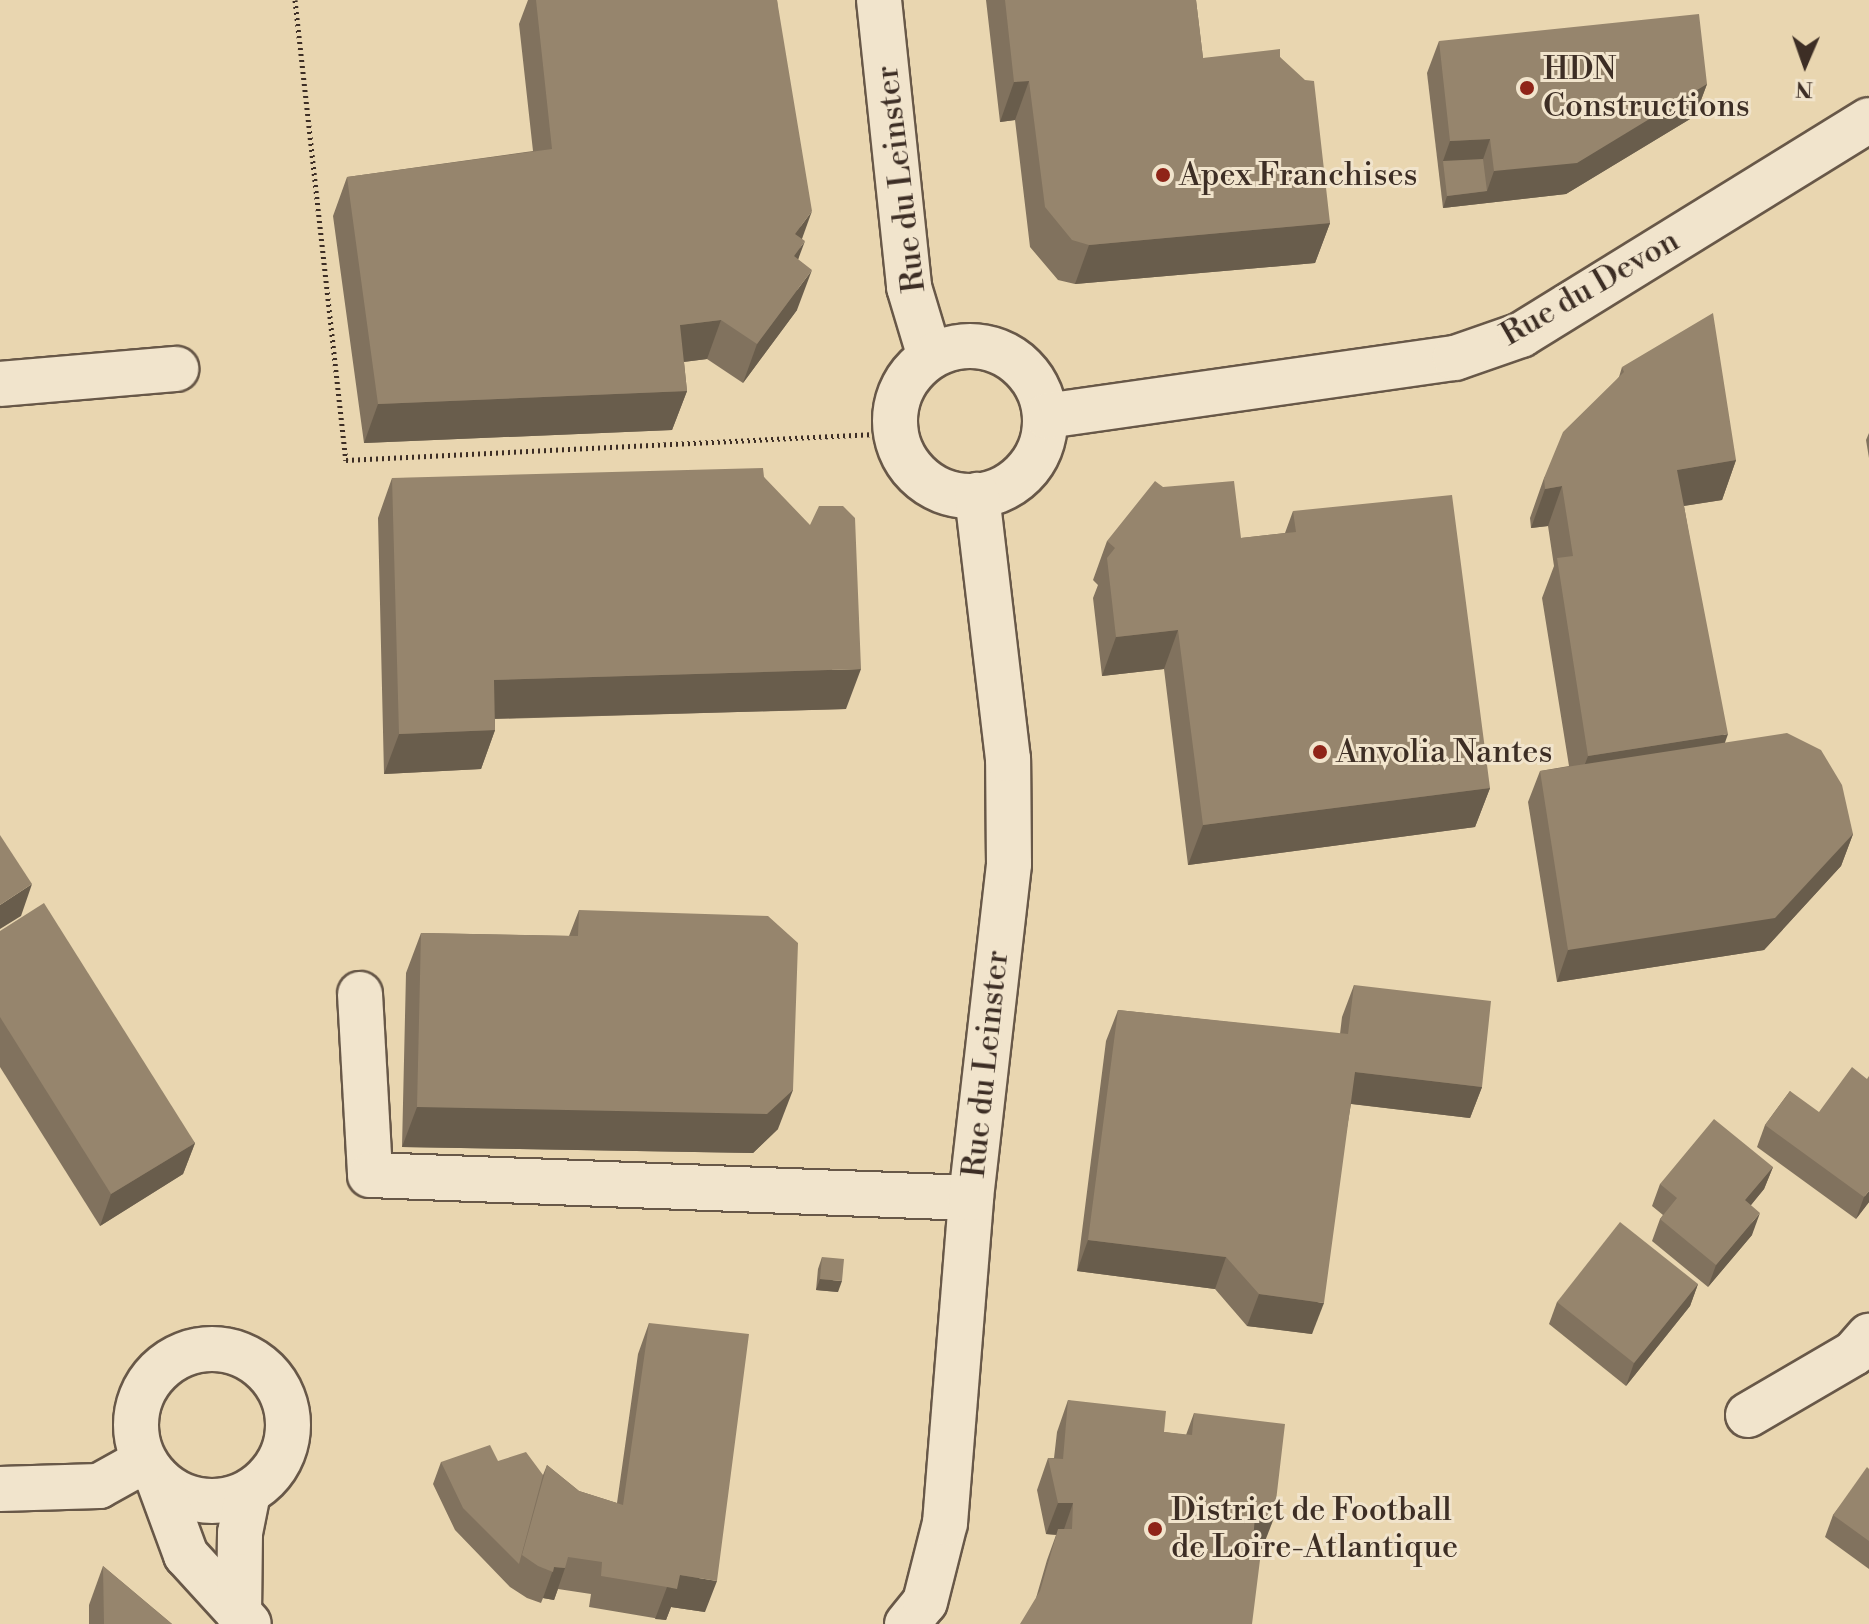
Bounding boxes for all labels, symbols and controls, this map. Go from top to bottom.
north arrow [1765,24,1845,104]
place label: HDN Constructions [1543,51,1750,126]
street label: Rue du Leinster [868,63,934,295]
text: N [1795,75,1813,102]
marker: HDN Constructions [1518,79,1536,97]
place label: Apex Franchises [1179,156,1418,194]
marker: Apex Franchises [1154,166,1172,184]
street label: Rue du Devon [1494,222,1686,354]
place label: Anvolia Nantes [1336,733,1553,771]
marker: Anvolia Nantes [1311,743,1329,761]
street label: Rue du Leinster [955,948,1017,1180]
place label: District de Football de Loire-Atlantique [1171,1492,1458,1567]
marker: District de Football de Loire-Atlantique [1146,1520,1164,1538]

